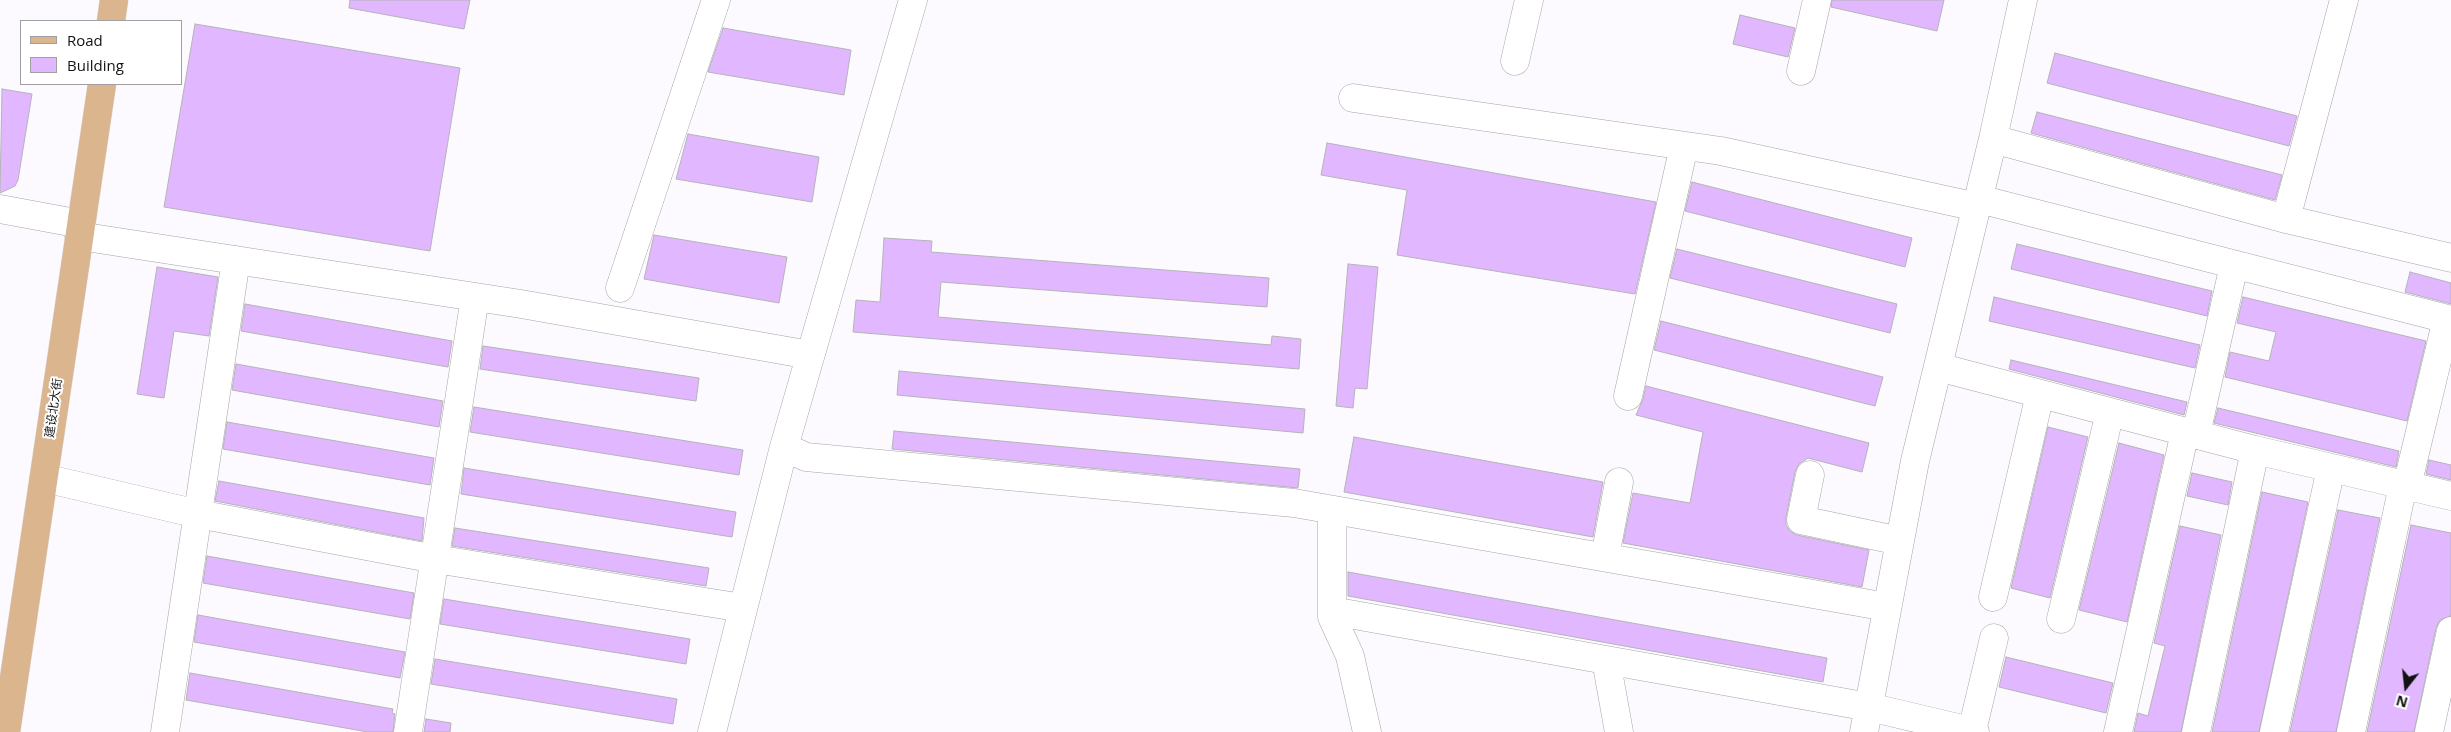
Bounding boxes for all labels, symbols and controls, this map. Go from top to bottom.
legend [20,20,182,85]
text: Road [67,30,103,50]
text: Building [67,55,124,75]
street label: 建设北大街 [43,377,65,439]
north arrow [2381,662,2431,712]
text: N [2394,691,2410,713]

